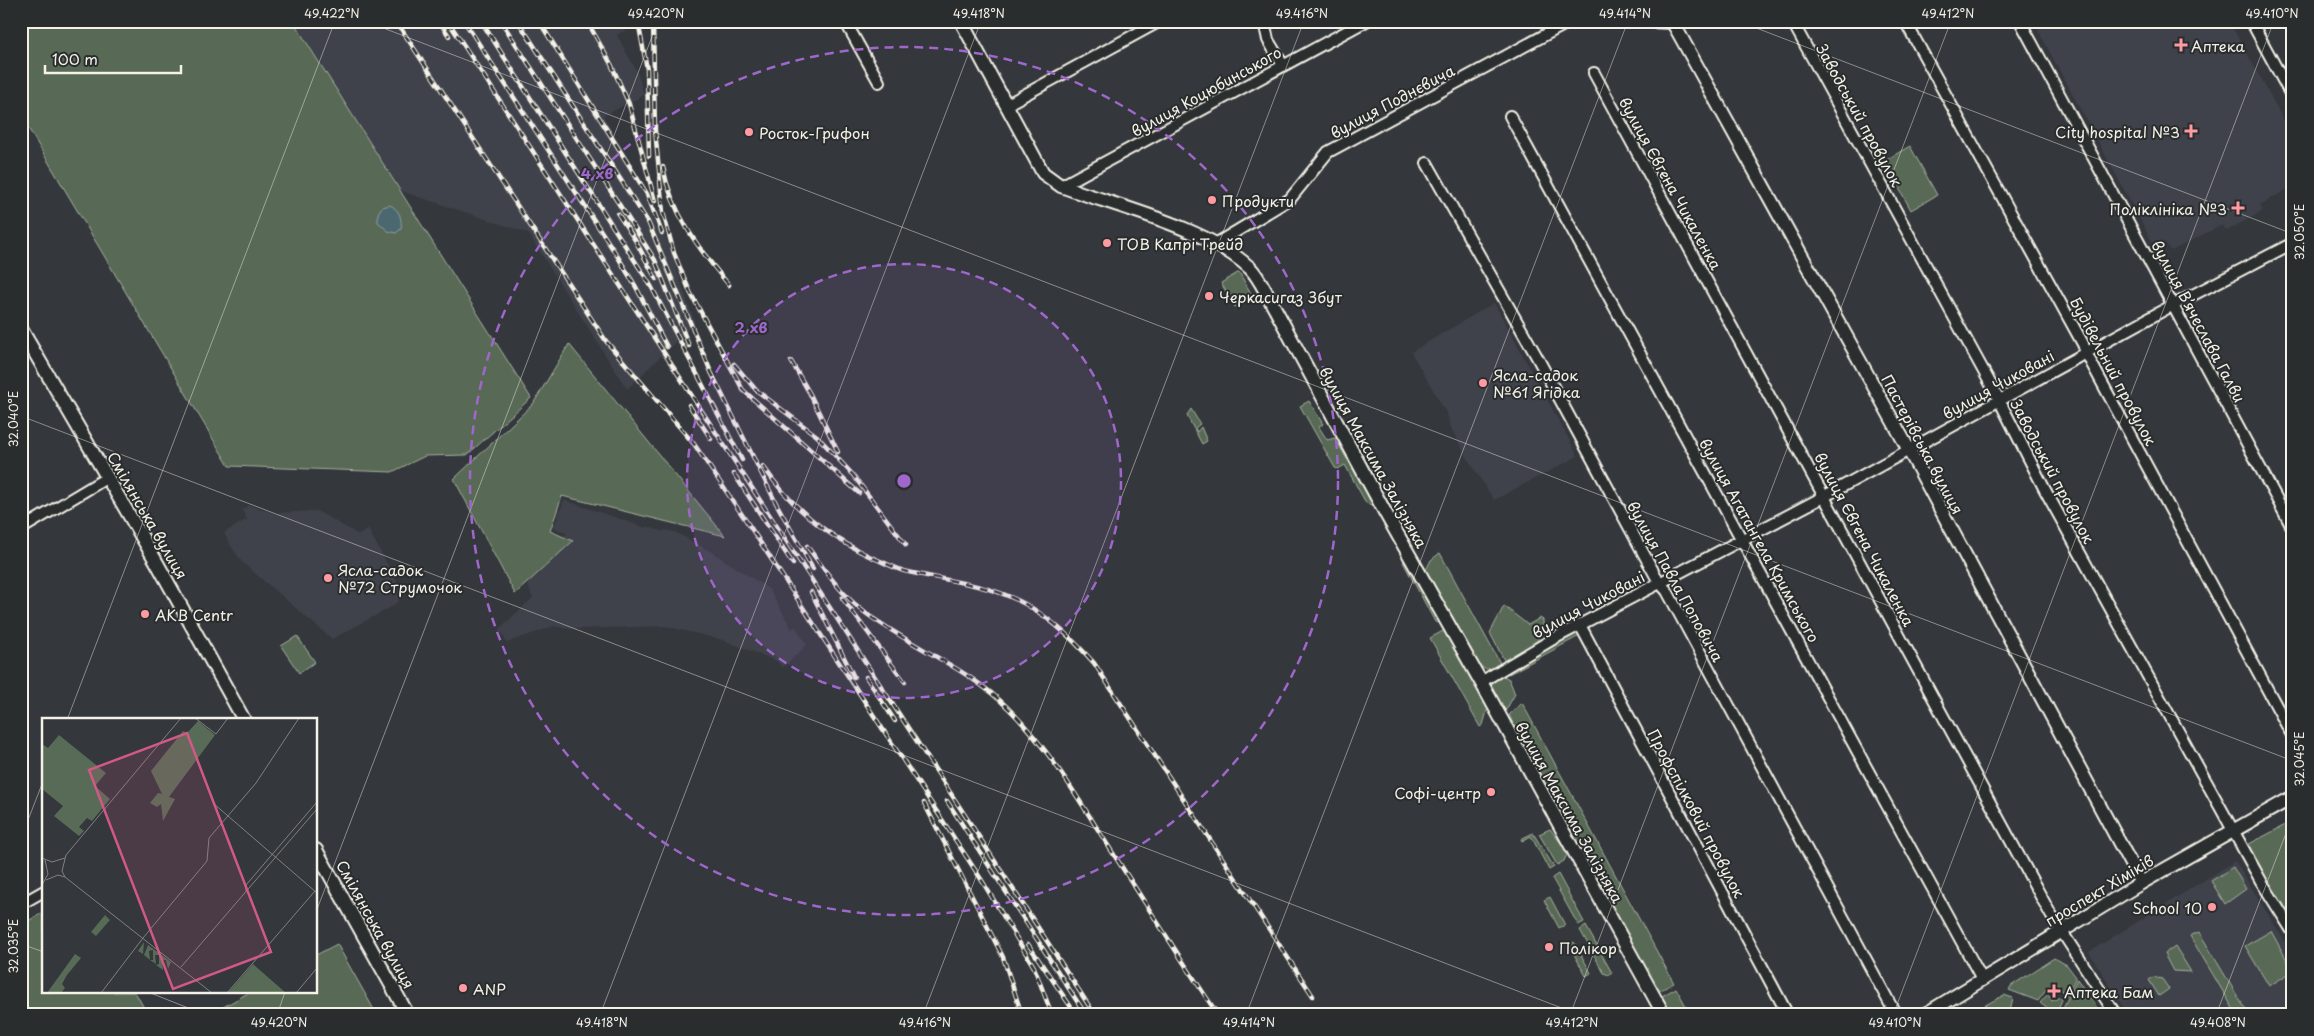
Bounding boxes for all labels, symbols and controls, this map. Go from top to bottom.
text: 49.422°N [304,4,360,22]
text: 49.420°N [628,4,684,22]
text: 49.418°N [953,4,1005,22]
text: 49.416°N [1276,4,1328,22]
text: 49.414°N [1599,4,1651,22]
text: 49.412°N [1922,4,1974,22]
text: 49.410°N [2245,4,2299,22]
place label: Аптека [2191,34,2245,57]
street label: Заводський провулок [1811,39,1909,191]
marker: Аптека [2175,39,2187,51]
street label: вулиця Коцюбинського [1127,40,1285,142]
scale bar [45,42,181,74]
text: 100 m [52,47,98,70]
street label: вулиця Поднєвича [1326,58,1459,144]
street label: вулиця Євгена Чикаленка [1614,93,1728,274]
place label: City hospital №3 [2055,120,2180,143]
place label: Росток-Грифон [759,121,870,144]
marker: City hospital №3 [2184,124,2198,138]
marker: Росток-Грифон [743,126,755,138]
text: 4 хв [581,161,613,184]
place label: Продукти [1222,189,1294,212]
marker: Продукти [1206,194,1218,206]
place label: Поліклініка №3 [2109,197,2227,220]
marker: Поліклініка №3 [2231,201,2245,215]
text: 32.050°E [2290,204,2308,260]
place label: ТОВ Капрі Трейд [1117,232,1243,255]
street label: вулиця Вʼячеслава Галви [2146,236,2252,406]
marker: ТОВ Капрі Трейд [1101,237,1113,249]
place label: Черкасигаз Збут [1219,285,1343,308]
marker: Черкасигаз Збут [1203,290,1215,302]
street label: Будівельний провулок [2065,293,2163,449]
text: 2 хв [735,315,767,338]
street label: вулиця Чиковані [1938,344,2058,424]
street label: вулиця Максима Залізняка [1314,362,1434,553]
place label: Ясла-садок №61 Ягідка [1493,363,1581,403]
street label: Пастерівська вулиця [1876,370,1970,518]
marker: Ясла-садок №61 Ягідка [1477,377,1489,389]
text: 32.040°E [4,391,22,447]
street label: Заводський провулок [2005,395,2101,547]
street label: вулиця Агатангела Кримського [1694,434,1826,646]
street label: Смілянська вулиця [102,447,194,583]
street label: вулиця Євгена Чикаленка [1809,448,1921,631]
centre of rings [895,472,913,490]
street label: вулиця Павла Поповича [1622,496,1730,666]
place label: Ясла-садок №72 Струмочок [338,558,462,598]
street label: вулиця Чиковані [1528,565,1648,643]
marker: Ясла-садок №72 Струмочок [322,572,334,584]
place label: AKB Centr [155,603,233,626]
marker: AKB Centr [139,608,151,620]
street label: вулиця Максима Залізняка [1510,717,1630,908]
inset map [42,718,318,994]
street label: Профспілковий провулок [1643,724,1751,902]
text: 32.045°E [2290,732,2308,787]
place label: Софі-центр [1394,781,1481,804]
marker: Софі-центр [1485,786,1497,798]
street label: проспект Хіміків [2040,848,2158,932]
street label: Смілянська вулиця [331,856,421,992]
place label: School 10 [2132,896,2202,919]
marker: School 10 [2206,901,2218,913]
text: 32.035°E [4,919,22,973]
place label: Полікор [1559,936,1617,959]
marker: Полікор [1543,941,1555,953]
place label: ANP [473,977,506,1000]
place label: Аптека Бам [2064,980,2154,1003]
marker: ANP [457,982,469,994]
marker: Аптека Бам [2048,985,2060,997]
text: 49.420°N [251,1013,307,1031]
text: 49.418°N [576,1013,628,1031]
text: 49.416°N [899,1013,951,1031]
text: 49.414°N [1223,1013,1275,1031]
text: 49.412°N [1546,1013,1598,1031]
text: 49.410°N [1868,1013,1922,1031]
text: 49.408°N [2190,1013,2246,1031]

